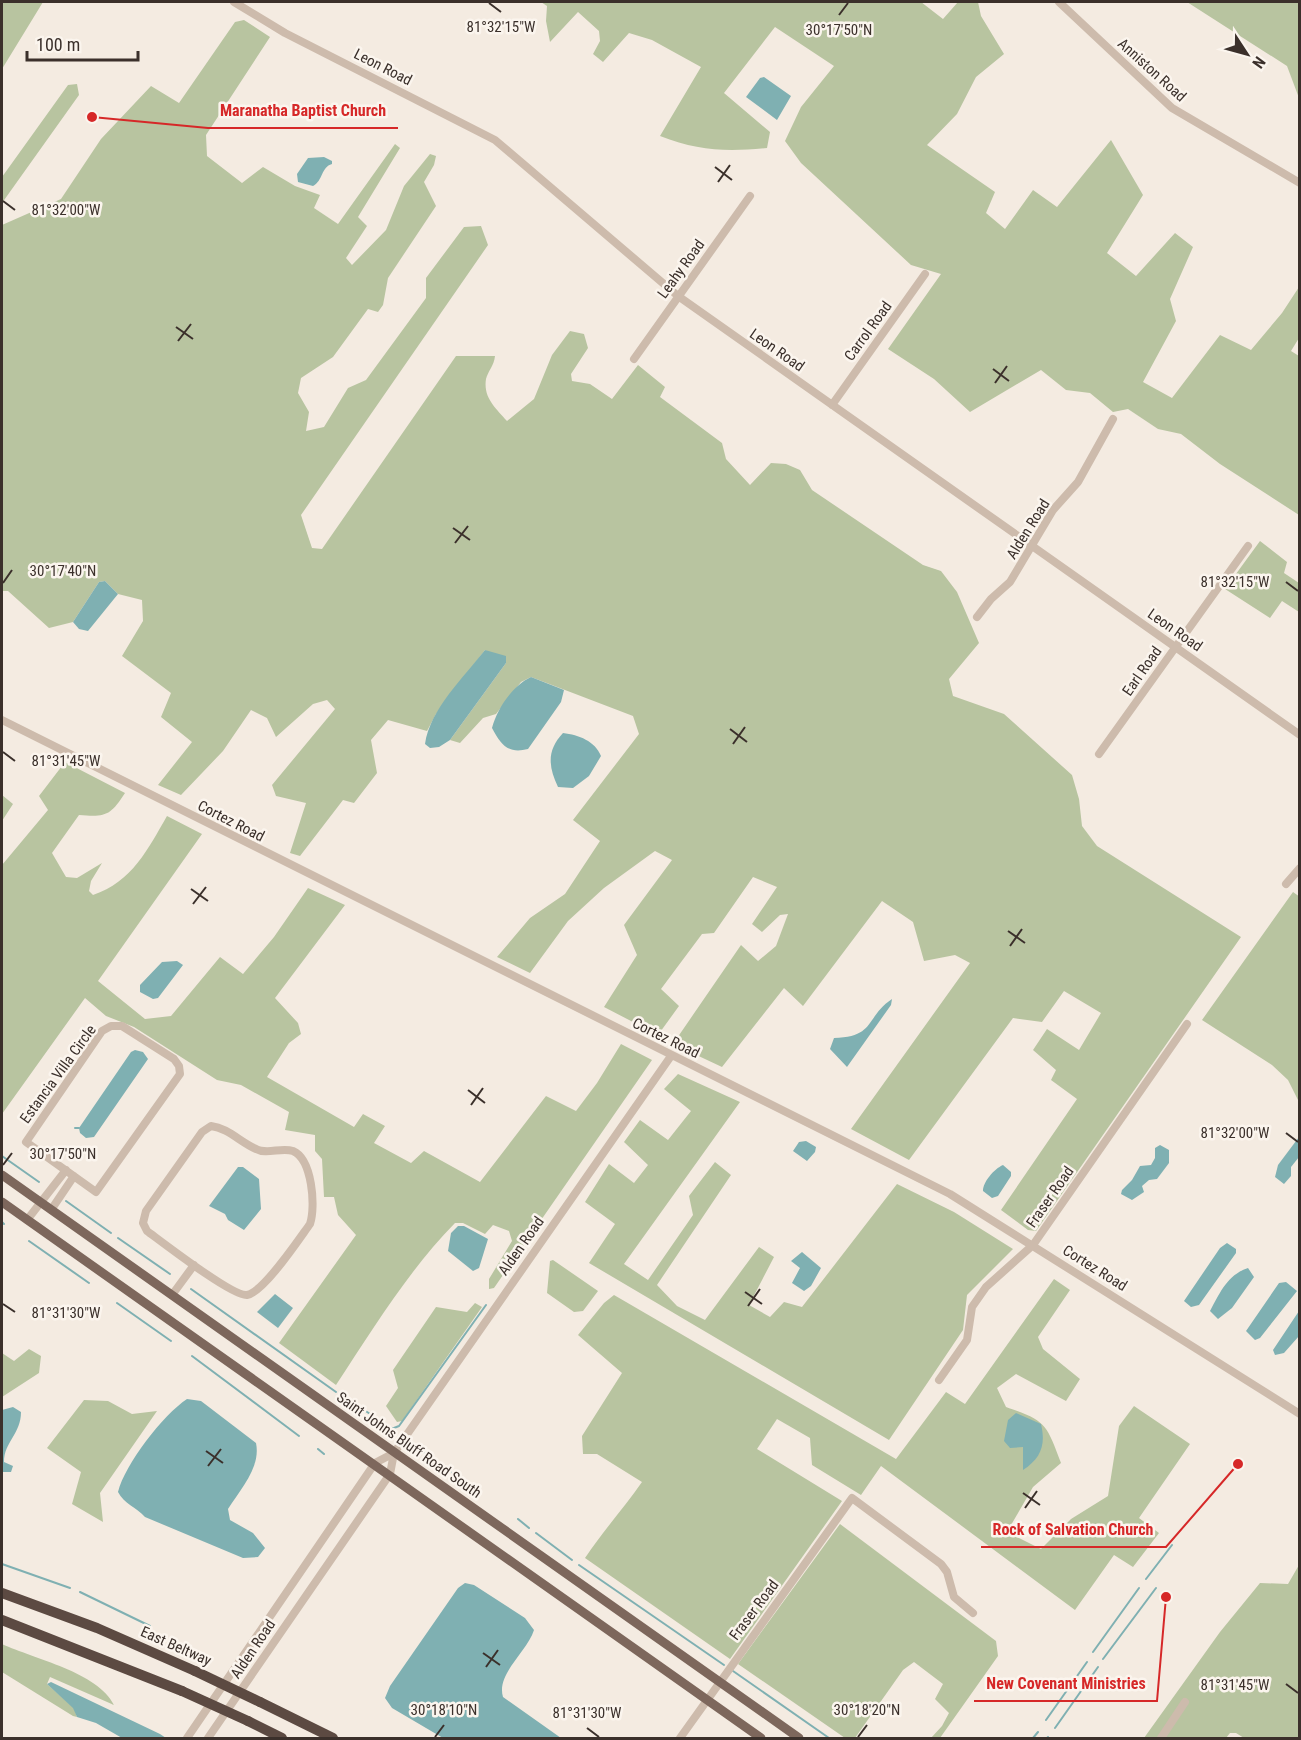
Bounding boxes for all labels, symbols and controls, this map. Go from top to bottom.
text: 81°32'15"W [467,18,536,36]
text: 30°17'50"N [806,21,872,39]
scale bar [27,24,138,62]
north arrow [1217,24,1277,84]
text: 100 m [36,34,80,55]
street label: Anniston Road [1114,34,1190,106]
street label: Leon Road [351,45,415,89]
text: N [1248,53,1269,72]
callout: Maranatha Baptist Church [208,94,398,128]
text: Maranatha Baptist Church [220,101,386,120]
text: 81°32'00"W [32,201,101,219]
street label: Leahy Road [654,236,708,302]
street label: Carrol Road [840,298,896,364]
street label: Leon Road [746,325,808,375]
street label: Alden Road [1003,496,1053,562]
text: 30°17'40"N [30,562,96,580]
text: 81°32'15"W [1201,573,1270,591]
street label: Leon Road [1144,605,1206,655]
street label: Earl Road [1119,643,1165,699]
text: 81°31'45"W [32,752,101,770]
street label: Cortez Road [195,797,267,845]
street label: Cortez Road [629,1014,703,1062]
street label: Estancia Villa Circle [16,1021,100,1127]
text: 81°32'00"W [1201,1124,1270,1142]
text: 30°17'50"N [30,1145,96,1163]
street label: Fraser Road [1022,1163,1078,1231]
street label: Alden Road [494,1213,548,1279]
street label: Cortez Road [1059,1241,1131,1295]
text: 81°31'30"W [32,1304,101,1322]
street label: Saint Johns Bluff Road South [333,1388,485,1502]
callout: Rock of Salvation Church [981,1513,1166,1547]
text: Rock of Salvation Church [993,1520,1154,1539]
street label: Fraser Road [726,1576,782,1644]
street label: Alden Road [227,1616,279,1682]
street label: East Beltway [138,1622,214,1670]
callout: New Covenant Ministries [974,1667,1157,1701]
text: New Covenant Ministries [986,1674,1146,1693]
text: 81°31'45"W [1201,1676,1270,1694]
text: 30°18'10"N [411,1701,477,1719]
text: 30°18'20"N [834,1701,900,1719]
text: 81°31'30"W [553,1704,622,1722]

